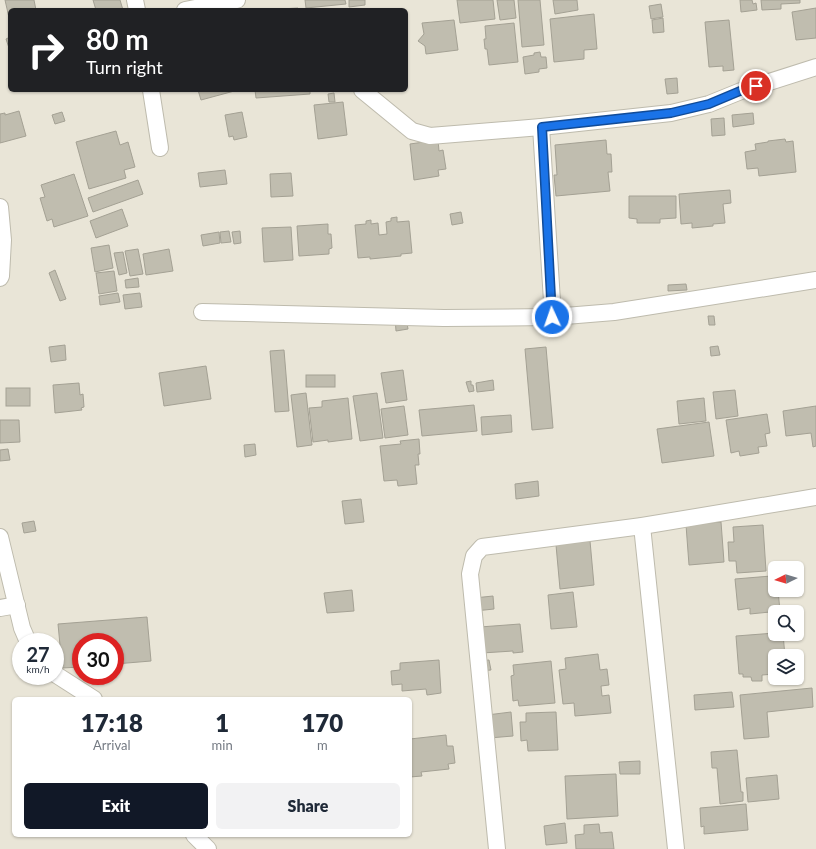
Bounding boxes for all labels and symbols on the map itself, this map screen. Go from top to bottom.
pin [739,69,773,103]
position arrow [531,296,573,338]
north arrow [768,561,804,597]
speed limit sign: 30 [72,633,124,685]

